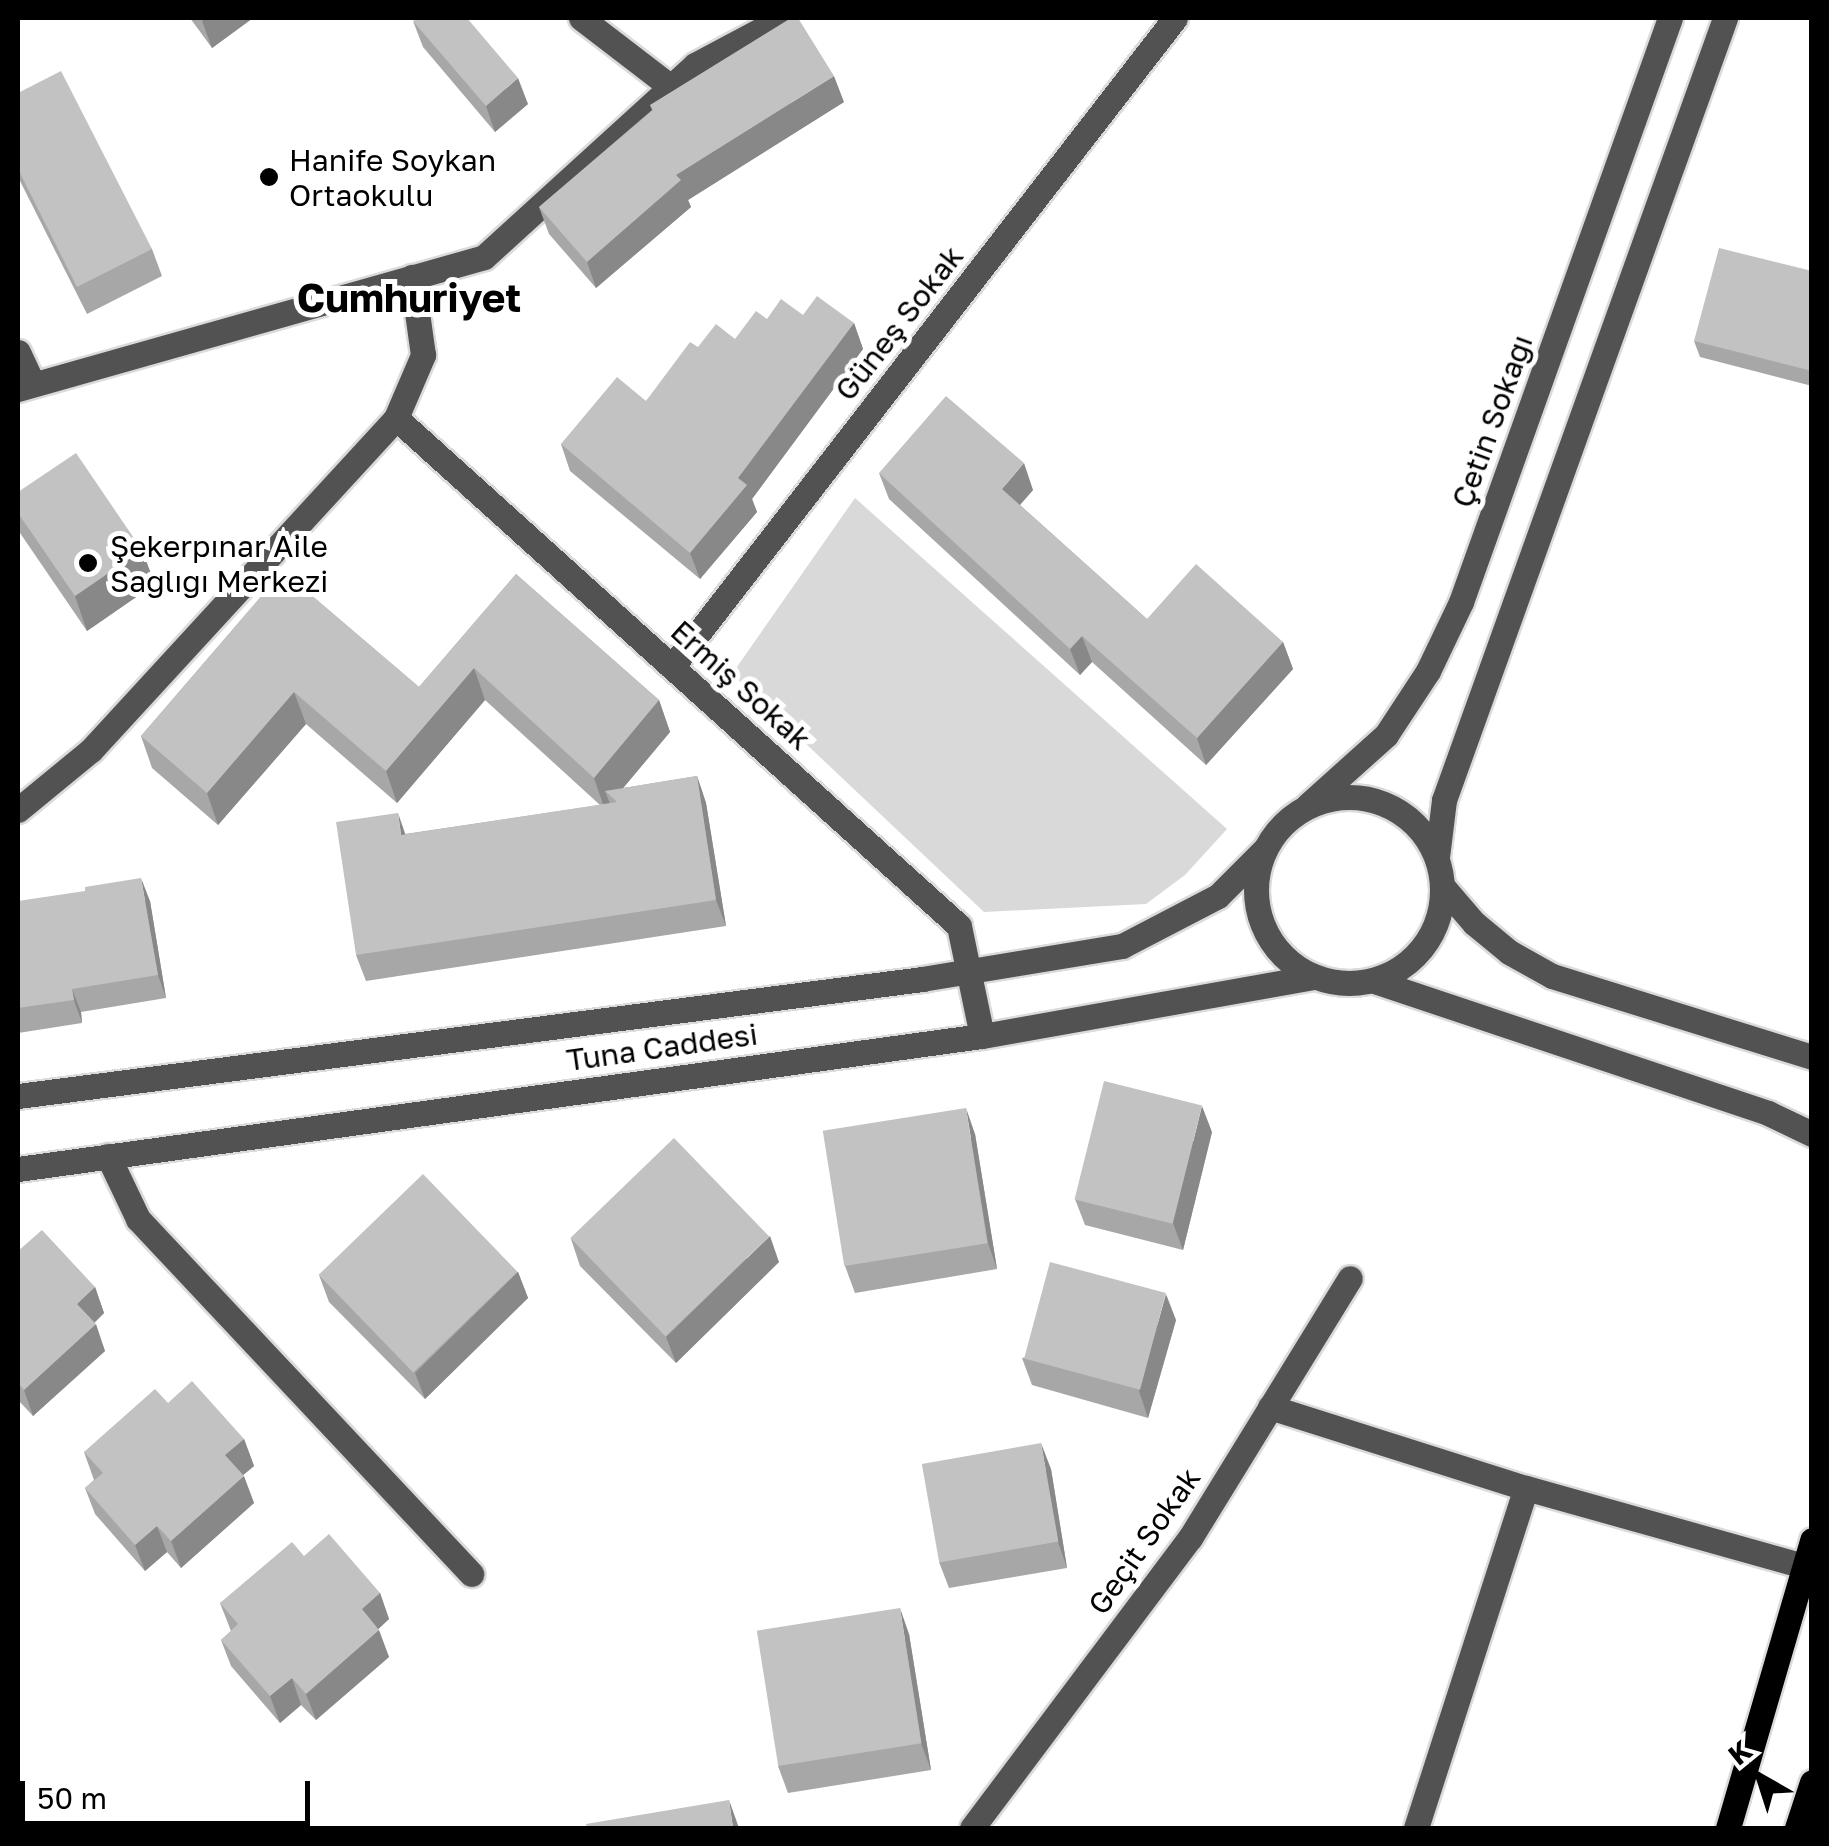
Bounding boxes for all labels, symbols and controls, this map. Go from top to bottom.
place label: Hanife Soykan Ortaokulu [289,142,496,212]
marker: Hanife Soykan Ortaokulu [258,166,280,188]
street label: Güneş Sokak [827,239,971,407]
district label: Cumhuriyet [297,273,521,321]
street label: Çetin Sokağı [1444,330,1540,512]
place label: Şekerpınar Aile Sağlığı Merkezi [110,528,328,598]
marker: Şekerpınar Aile Sağlığı Merkezi [75,550,101,576]
street label: Ermiş Sokak [664,613,818,757]
street label: Tuna Caddesi [564,1016,760,1078]
street label: Geçit Sokak [1080,1461,1208,1621]
north arrow [1709,1726,1809,1826]
text: K [1722,1733,1758,1772]
scale bar [25,1761,315,1823]
text: 50 m [37,1780,107,1816]

